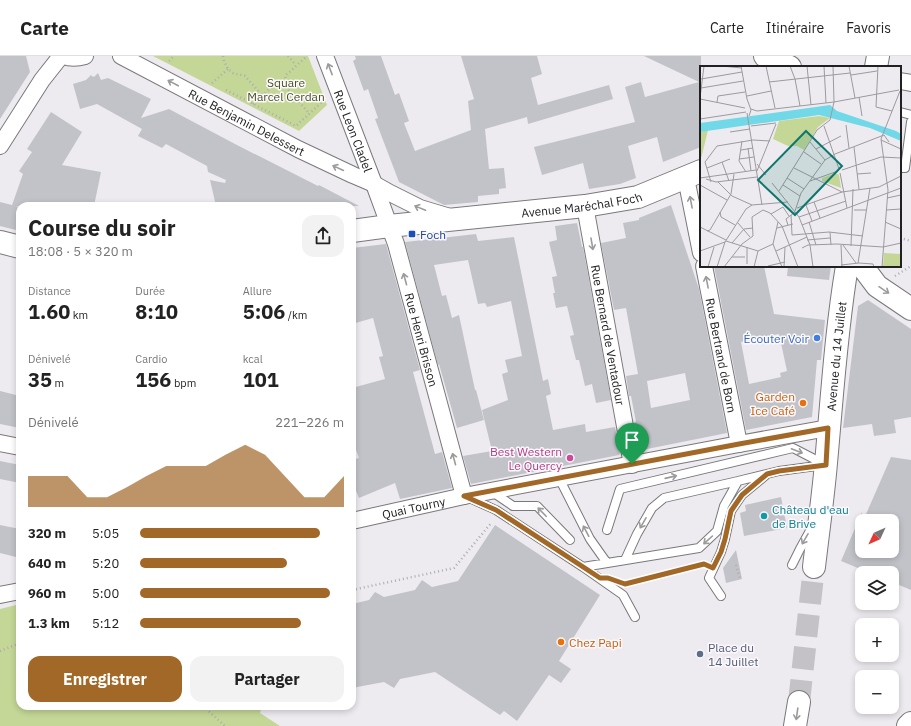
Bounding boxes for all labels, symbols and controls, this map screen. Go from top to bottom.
text: Carte [20,16,69,40]
text: Carte [710,19,744,37]
text: Itinéraire [766,19,824,37]
text: Favoris [846,19,891,37]
one-way arrow [325,64,333,76]
inset map [700,66,901,267]
park label: Square Marcel Cerdan [247,75,325,104]
one-way arrow [167,79,179,87]
street label: Rue Benjamin Delessert [186,85,307,159]
street label: Rue Leon Cladel [331,87,376,174]
one-way arrow [333,164,345,171]
street label: Avenue Maréchal Foch [520,189,644,220]
one-way arrow [687,196,695,209]
one-way arrow [415,203,427,211]
text: Course du soir [28,213,176,242]
button: share [302,215,344,257]
place label: Foch [420,227,446,242]
marker: Foch [407,229,417,239]
one-way arrow [588,237,596,250]
text: 18:08 · 5 × 320 m [28,243,133,260]
street label: Rue Bernard de Ventadour [588,263,629,407]
one-way arrow [401,273,408,286]
one-way arrow [702,276,710,289]
text: Distance [28,284,71,298]
text: Durée [135,284,165,298]
text: Allure [243,284,272,298]
one-way arrow [878,286,889,294]
street label: Rue Henri Brisson [402,291,442,388]
street label: Rue Bertrand de Born [703,297,740,414]
text: 1.60 [28,298,70,325]
text: 8:10 [135,298,178,325]
text: 5:06 [243,298,285,325]
street label: Avenue du 14 Juillet [823,300,849,412]
text: km [70,308,88,322]
text: /km [285,308,307,322]
place label: Écouter Voir [744,331,810,346]
marker: Écouter Voir [812,333,822,343]
text: Dénivelé [28,352,71,366]
text: Cardio [135,352,167,366]
text: kcal [243,352,263,366]
text: 35 [28,366,52,393]
text: 156 [135,366,171,393]
text: 101 [243,366,279,393]
text: m [52,376,64,390]
text: bpm [171,376,196,390]
place label: Garden Ice Café [751,389,795,418]
marker: Garden Ice Café [798,398,808,408]
text: Dénivelé [28,414,79,431]
text: 221–226 m [275,414,344,431]
pin [615,423,649,464]
icon: arrive [621,429,643,451]
place label: Best Western Le Quercy [490,444,562,473]
one-way arrow [791,448,803,456]
one-way arrow [450,452,457,465]
marker: Best Western Le Quercy [565,453,575,463]
one-way arrow [664,473,677,480]
street label: Quai Tourny [380,493,447,522]
place label: Château d'eau de Brive [772,502,849,531]
one-way arrow [538,507,547,517]
marker: Château d'eau de Brive [759,511,769,521]
north arrow [855,514,899,558]
map controls [855,514,899,714]
one-way arrow [639,517,647,529]
text: 320 m [28,525,66,542]
text: 5:05 [92,525,119,542]
one-way arrow [582,525,589,537]
one-way arrow [801,533,809,545]
one-way arrow [703,535,713,544]
text: 640 m [28,555,66,572]
text: 5:20 [92,555,119,572]
button: layers [855,566,899,610]
text: 960 m [28,585,66,602]
text: 5:00 [92,585,119,602]
text: 1.3 km [28,615,70,632]
text: 5:12 [92,615,119,632]
button: + [855,618,899,662]
place label: Chez Papi [569,635,622,650]
marker: Chez Papi [556,637,566,647]
place label: Place du 14 Juillet [708,640,758,669]
marker: Place du 14 Juillet [695,649,705,659]
button: Enregistrer [28,656,182,702]
button: Partager [190,656,344,702]
button: − [855,670,899,714]
one-way arrow [793,707,801,720]

